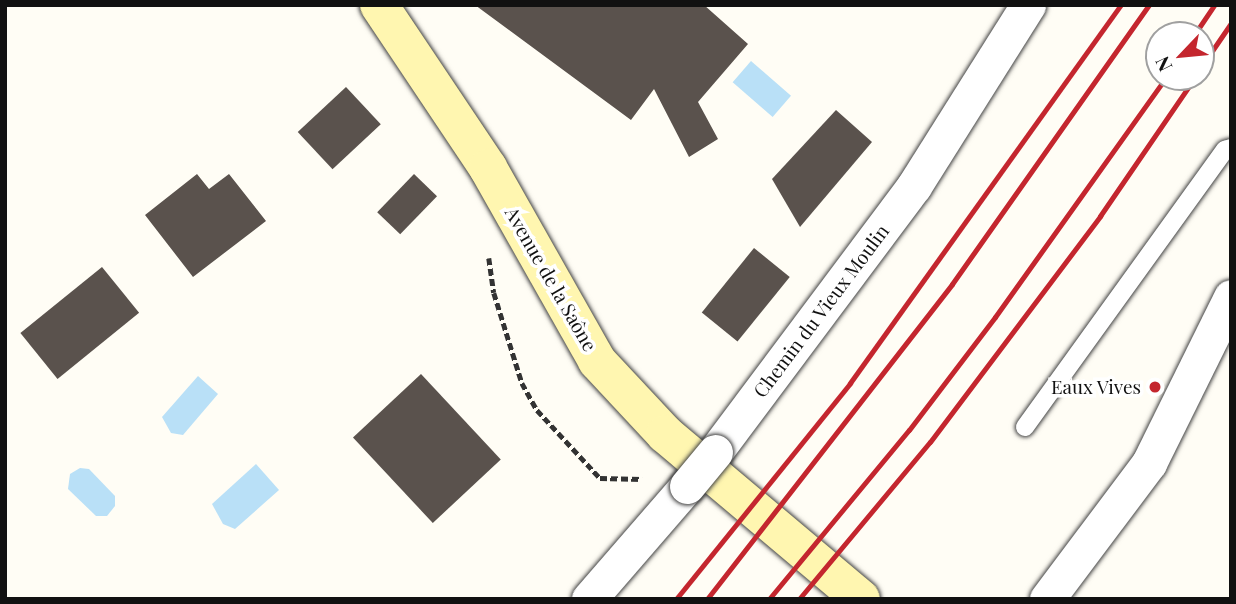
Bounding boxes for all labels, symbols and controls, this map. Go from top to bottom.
north arrow [1145,21,1215,91]
text: N [1148,52,1178,76]
street label: Avenue de la Saône [500,202,602,356]
street label: Chemin du Vieux Moulin [748,220,894,402]
place label: Eaux Vives [1050,376,1141,398]
marker: Eaux Vives [1147,379,1163,395]

